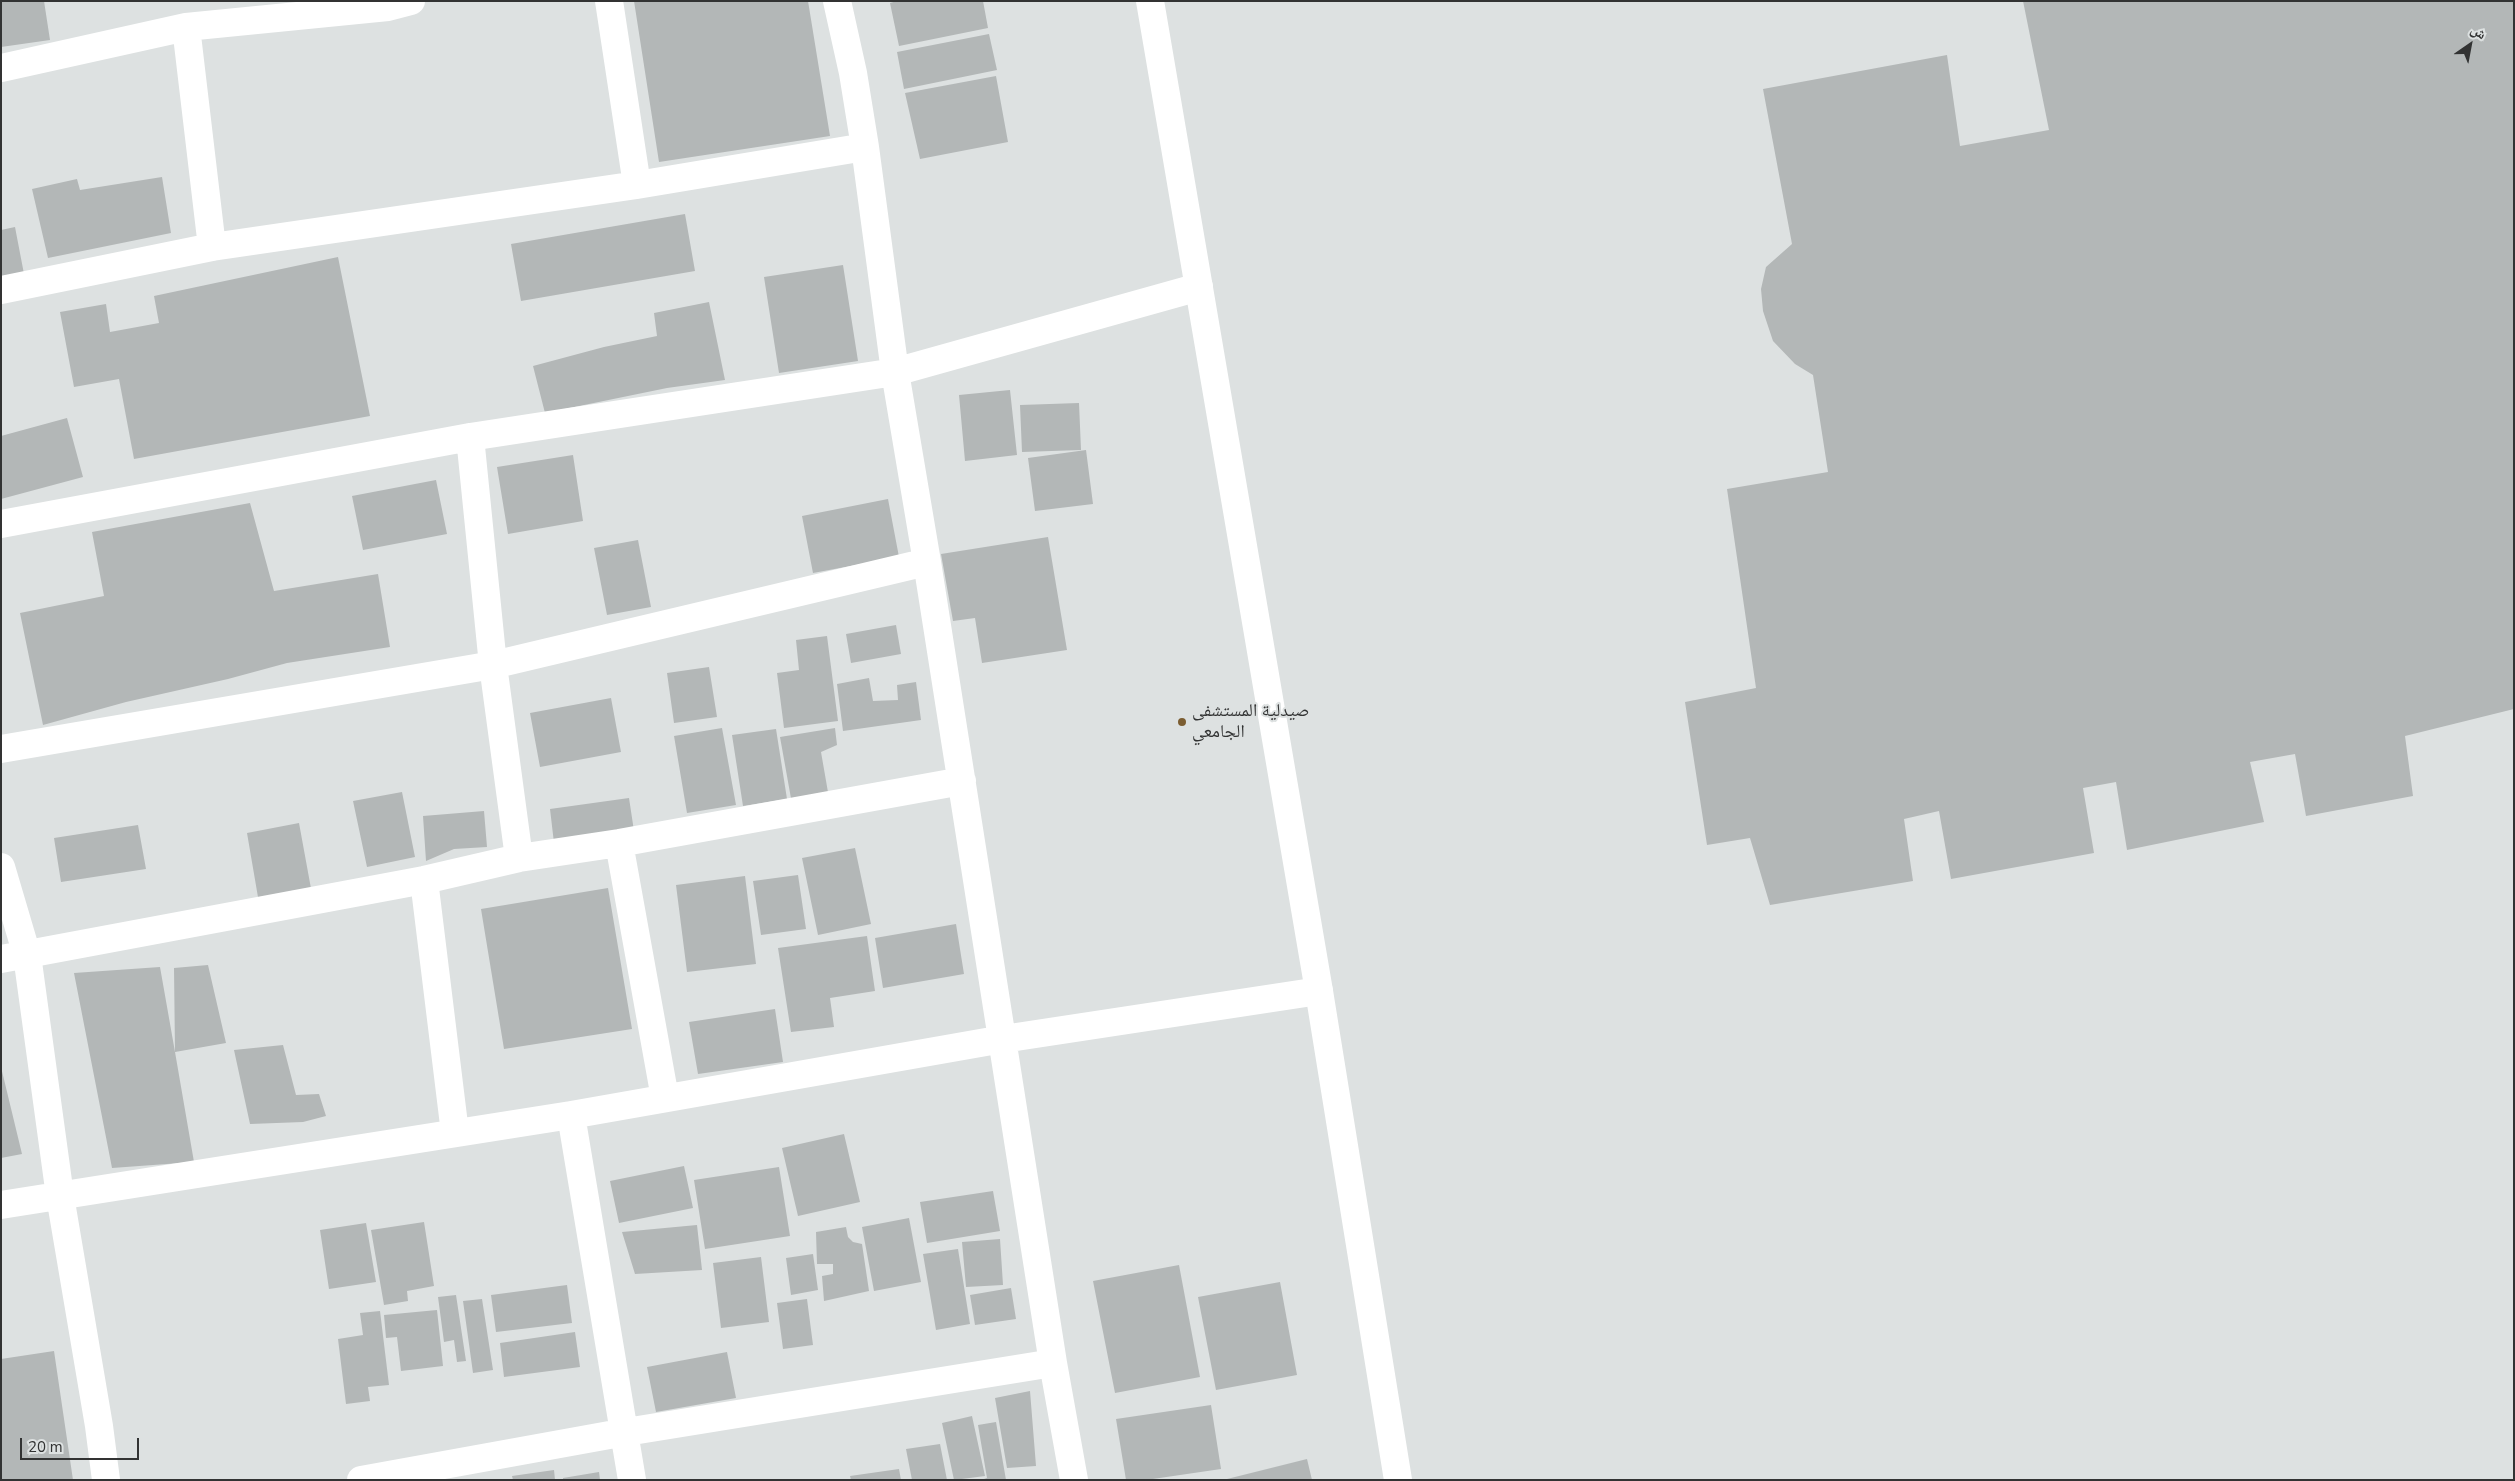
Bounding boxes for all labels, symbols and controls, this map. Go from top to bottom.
north arrow [2445,20,2495,70]
text: ش [2467,20,2490,44]
place label: صيدلية المستشفى الجامعي [1192,701,1309,744]
marker: صيدلية المستشفى الجامعي [1176,716,1188,728]
scale bar [22,1428,141,1460]
text: 20 m [28,1437,63,1457]

